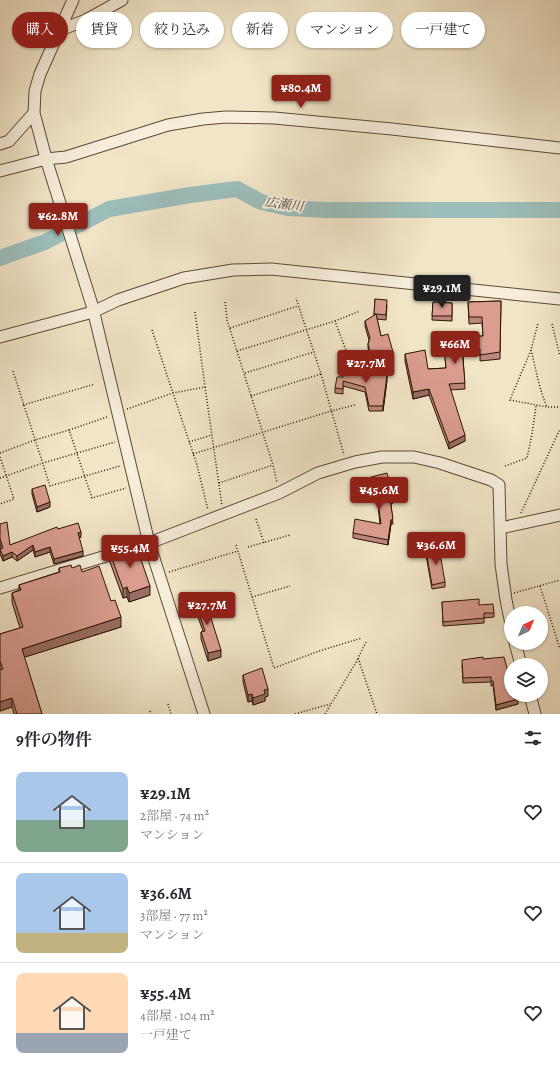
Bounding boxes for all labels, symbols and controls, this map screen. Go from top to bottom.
chip: 購入 [12,12,68,48]
chip: 賃貸 [76,12,132,48]
chip: 絞り込み [140,12,224,48]
chip: 新着 [232,12,288,48]
chip: マンション [296,12,393,48]
chip: 一戸建て [401,12,485,48]
pin: ¥80.4M [268,75,334,109]
text: ¥80.4M [281,79,321,96]
water label: 広瀬川 [263,193,306,215]
pin: ¥62.8M [25,203,91,237]
text: ¥62.8M [38,207,78,224]
pin: ¥29.1M [409,275,475,309]
text: ¥29.1M [423,279,461,296]
pin: ¥66M [431,331,479,365]
text: ¥66M [440,335,470,352]
pin: ¥27.7M [333,350,399,384]
text: ¥27.7M [346,354,386,371]
pin: ¥45.6M [346,477,412,511]
text: ¥45.6M [359,481,399,498]
pin: ¥36.6M [403,532,469,566]
pin: ¥55.4M [97,535,163,569]
text: ¥36.6M [416,536,456,553]
text: ¥55.4M [110,539,150,556]
pin: ¥27.7M [174,592,240,626]
text: ¥27.7M [187,596,227,613]
north arrow [504,606,548,650]
map controls [504,606,548,702]
button: layers [504,658,548,702]
icon: filters [522,727,544,749]
text: 9件の物件 [16,728,92,751]
text: ¥29.1M [140,782,191,805]
icon: home [48,788,96,836]
icon: heart [522,801,544,823]
text: 2部屋 · 74 m² [140,807,209,824]
text: マンション [140,826,204,843]
text: ¥36.6M [140,882,192,905]
icon: home [48,889,96,937]
icon: heart [522,902,544,924]
text: 3部屋 · 77 m² [140,907,208,924]
text: マンション [140,926,204,943]
text: ¥55.4M [140,982,191,1005]
icon: home [48,989,96,1037]
icon: heart [522,1002,544,1024]
text: 4部屋 · 104 m² [140,1007,215,1024]
text: 一戸建て [140,1026,192,1043]

